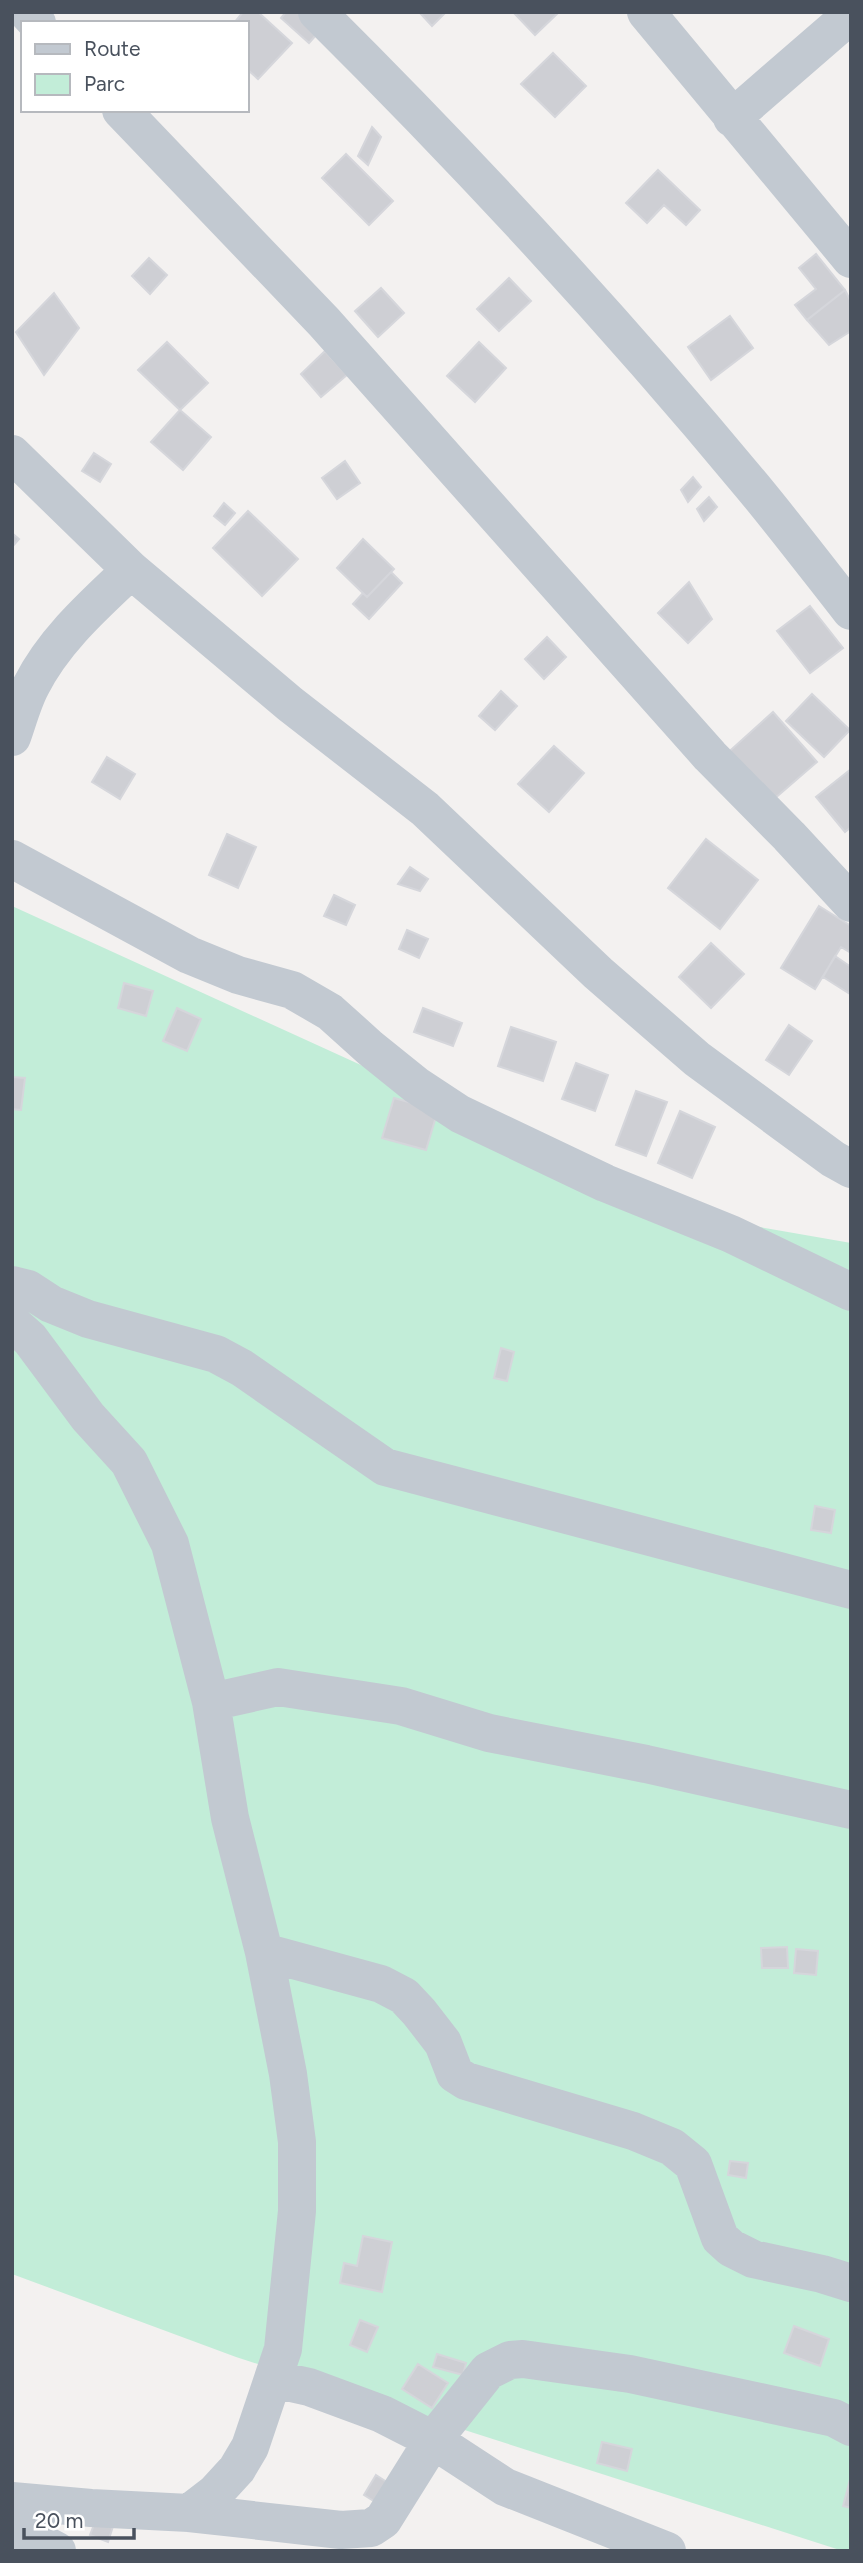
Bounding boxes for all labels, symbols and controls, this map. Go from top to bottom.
legend [21,21,248,112]
text: Route [84,36,140,61]
text: Parc [84,71,125,96]
scale bar [24,2496,135,2540]
text: 20 m [35,2508,83,2533]

